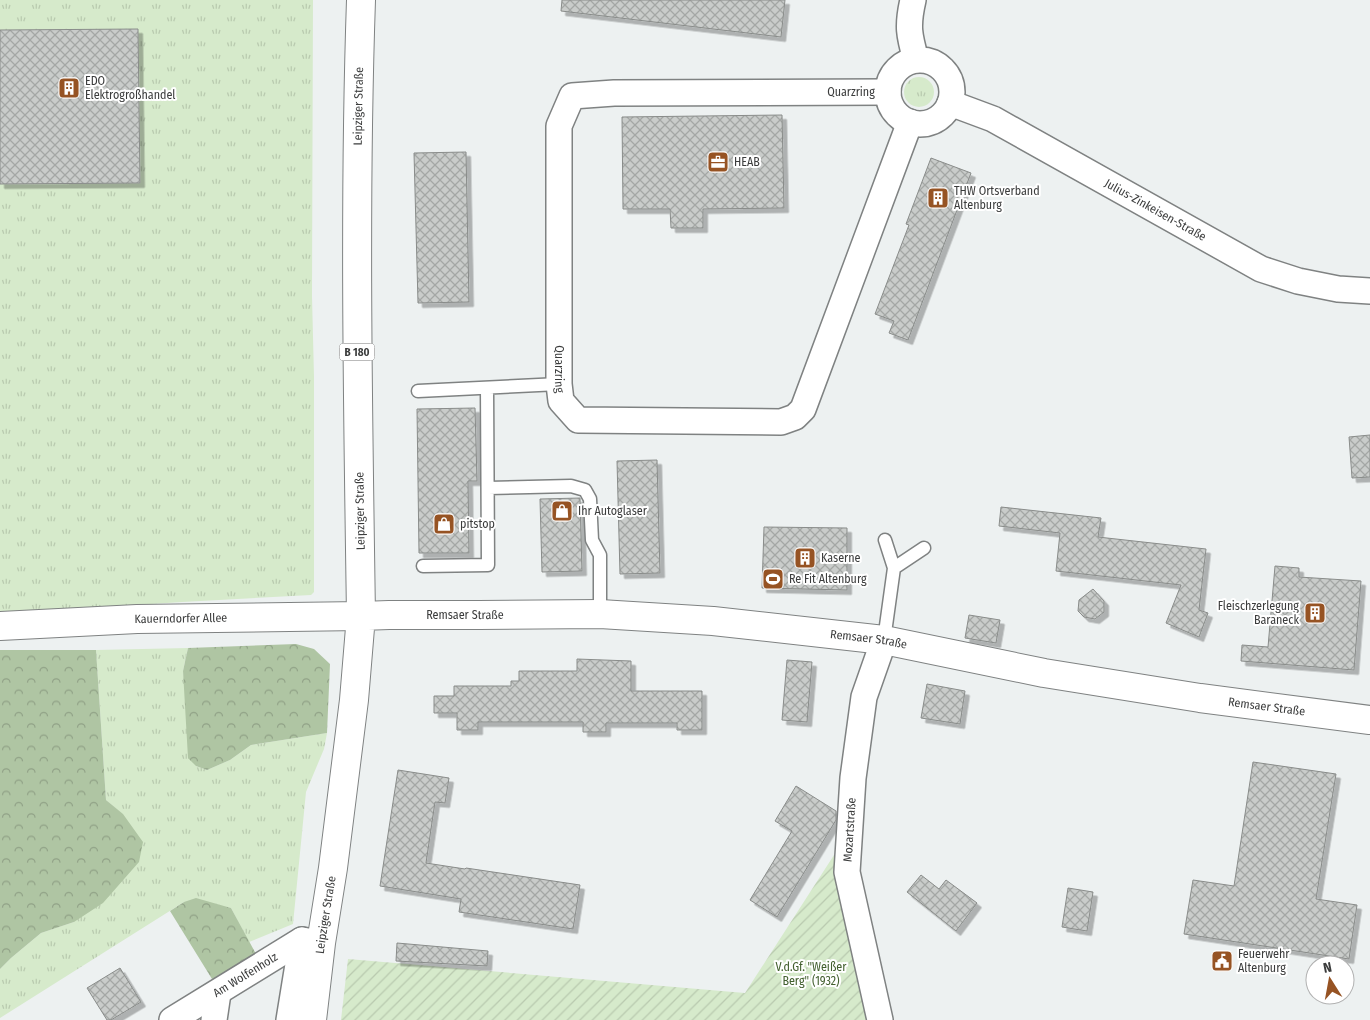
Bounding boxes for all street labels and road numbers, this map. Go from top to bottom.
street label: Leipziger Straße [351,67,366,146]
street label: Quarzring [827,85,875,99]
street label: Julius-Zinkeisen-Straße [1102,176,1209,244]
road number: B 180 [340,344,374,361]
street label: Quarzring [552,345,567,394]
street label: Leipziger Straße [352,472,368,550]
street label: Remsaer Straße [426,608,504,622]
street label: Kauerndorfer Allee [134,611,227,626]
street label: Remsaer Straße [829,627,908,652]
street label: Remsaer Straße [1227,695,1306,719]
street label: Mozartstraße [841,797,859,862]
street label: Leipziger Straße [313,875,339,955]
street label: Am Wolfenholz [210,950,280,1000]

